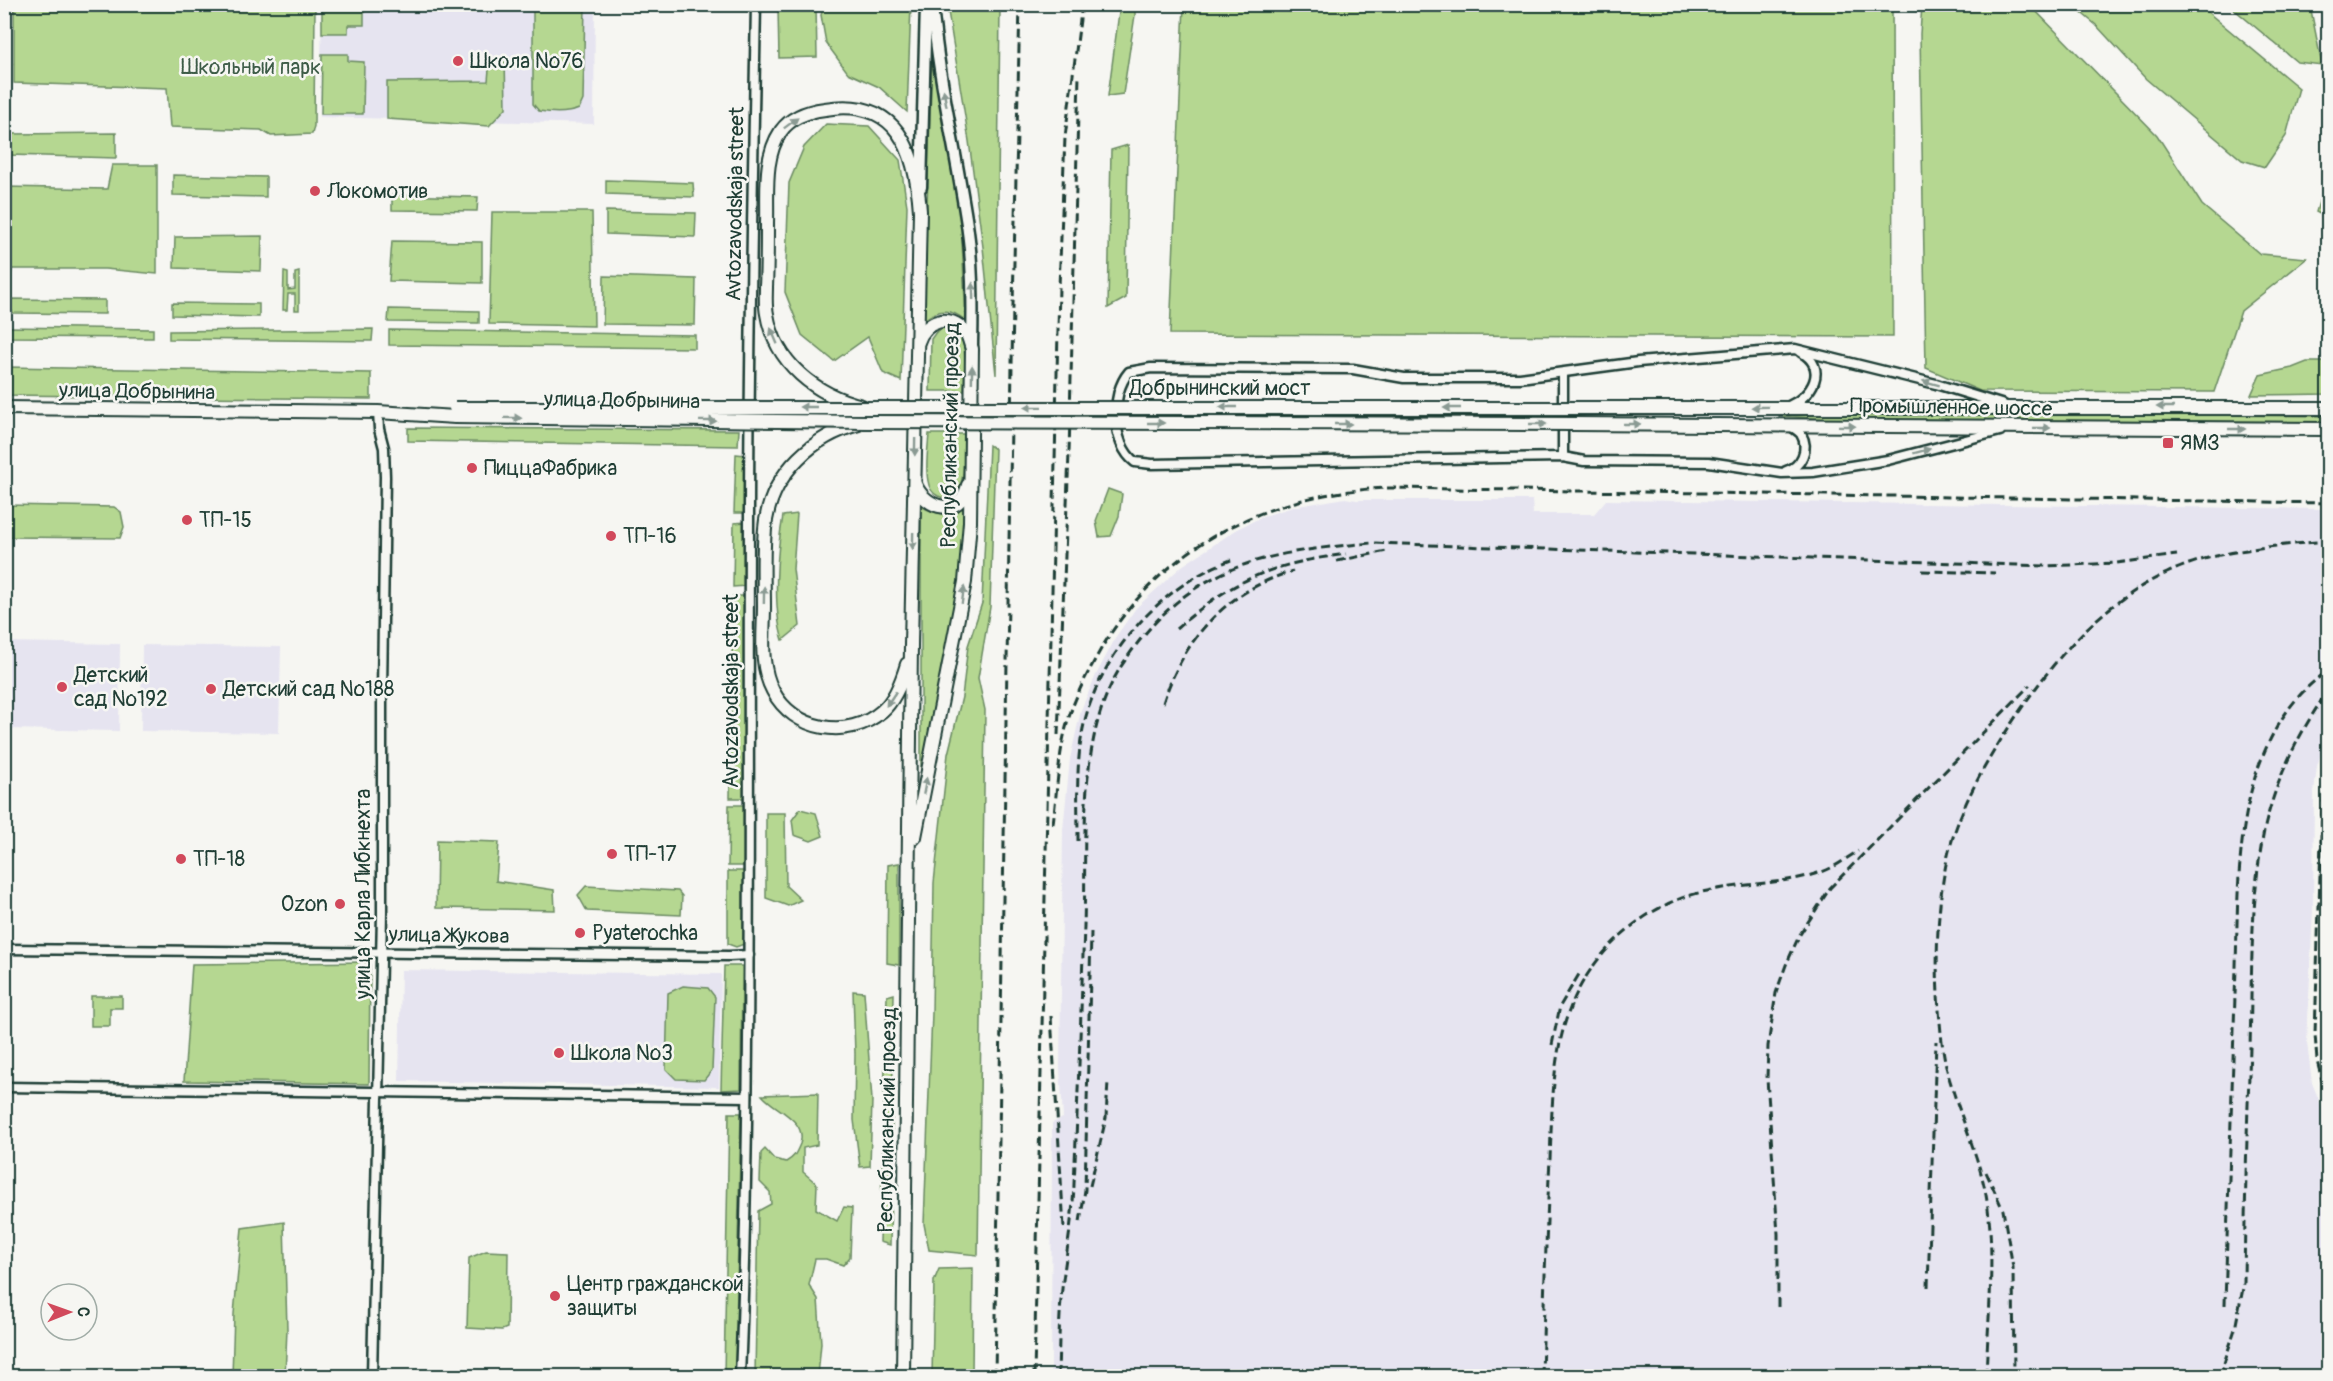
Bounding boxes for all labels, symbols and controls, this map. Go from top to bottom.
place label: Школа №76 [470,48,583,75]
park label: Школьный парк [181,54,321,81]
marker: Школа №76 [451,54,465,68]
one-way arrow [941,88,950,107]
street label: Avtozavodskaja street [720,106,751,301]
one-way arrow [783,118,798,130]
place label: Локомотив [326,178,428,205]
marker: Локомотив [308,184,322,198]
one-way arrow [968,281,977,300]
street label: Республиканский проезд [935,322,966,548]
one-way arrow [769,327,779,345]
one-way arrow [967,364,977,383]
street label: Добрынинский мост [1128,375,1311,402]
street label: улица Добрынина [58,377,215,406]
one-way arrow [1922,378,1941,388]
street label: улица Добрынина [543,386,700,415]
street label: Промышленное шоссе [1850,392,2053,423]
one-way arrow [798,402,817,412]
one-way arrow [1024,402,1043,412]
one-way arrow [1219,402,1238,412]
one-way arrow [1751,402,1770,412]
one-way arrow [2156,402,2175,412]
one-way arrow [1443,403,1462,413]
one-way arrow [504,413,523,423]
one-way arrow [699,416,718,425]
one-way arrow [1147,418,1166,428]
one-way arrow [1333,419,1352,429]
one-way arrow [1528,419,1547,429]
one-way arrow [1622,419,1641,429]
one-way arrow [1837,421,1856,430]
one-way arrow [2032,423,2051,433]
one-way arrow [2227,424,2246,434]
place label: ЯМЗ [2180,430,2220,457]
marker: ЯМЗ [2161,436,2175,450]
one-way arrow [910,437,920,456]
one-way arrow [1913,446,1931,455]
place label: ПиццаФабрика [484,455,617,482]
marker: ПиццаФабрика [465,461,479,475]
place label: ТП-15 [199,507,252,534]
marker: ТП-15 [180,513,194,527]
place label: ТП-16 [623,523,677,550]
marker: ТП-16 [604,529,618,543]
one-way arrow [908,532,918,551]
one-way arrow [759,586,769,605]
one-way arrow [959,586,968,605]
street label: Avtozavodskaja street [718,593,745,788]
place label: Детский сад №192 [73,662,168,713]
place label: Детский сад №188 [222,676,394,703]
marker: Детский сад №192 [55,680,69,694]
marker: Детский сад №188 [204,682,218,696]
one-way arrow [885,691,897,707]
one-way arrow [921,777,931,796]
street label: улица Карла Либкнехта [350,789,377,1000]
place label: ТП-17 [624,841,677,868]
place label: ТП-18 [193,846,245,873]
marker: ТП-17 [605,847,619,861]
marker: ТП-18 [174,852,188,866]
place label: Ozon [281,891,328,918]
marker: Ozon [333,897,347,911]
place label: Pyaterochka [592,920,698,947]
street label: улица Жукова [387,921,510,950]
marker: Pyaterochka [573,926,587,940]
street label: Республиканский проезд [872,1007,903,1233]
place label: Школа №3 [571,1040,673,1067]
marker: Школа №3 [552,1046,566,1060]
place label: Центр гражданской защиты [567,1271,744,1322]
north arrow [39,1282,99,1342]
marker: Центр гражданской защиты [548,1289,562,1303]
text: С [73,1307,93,1317]

